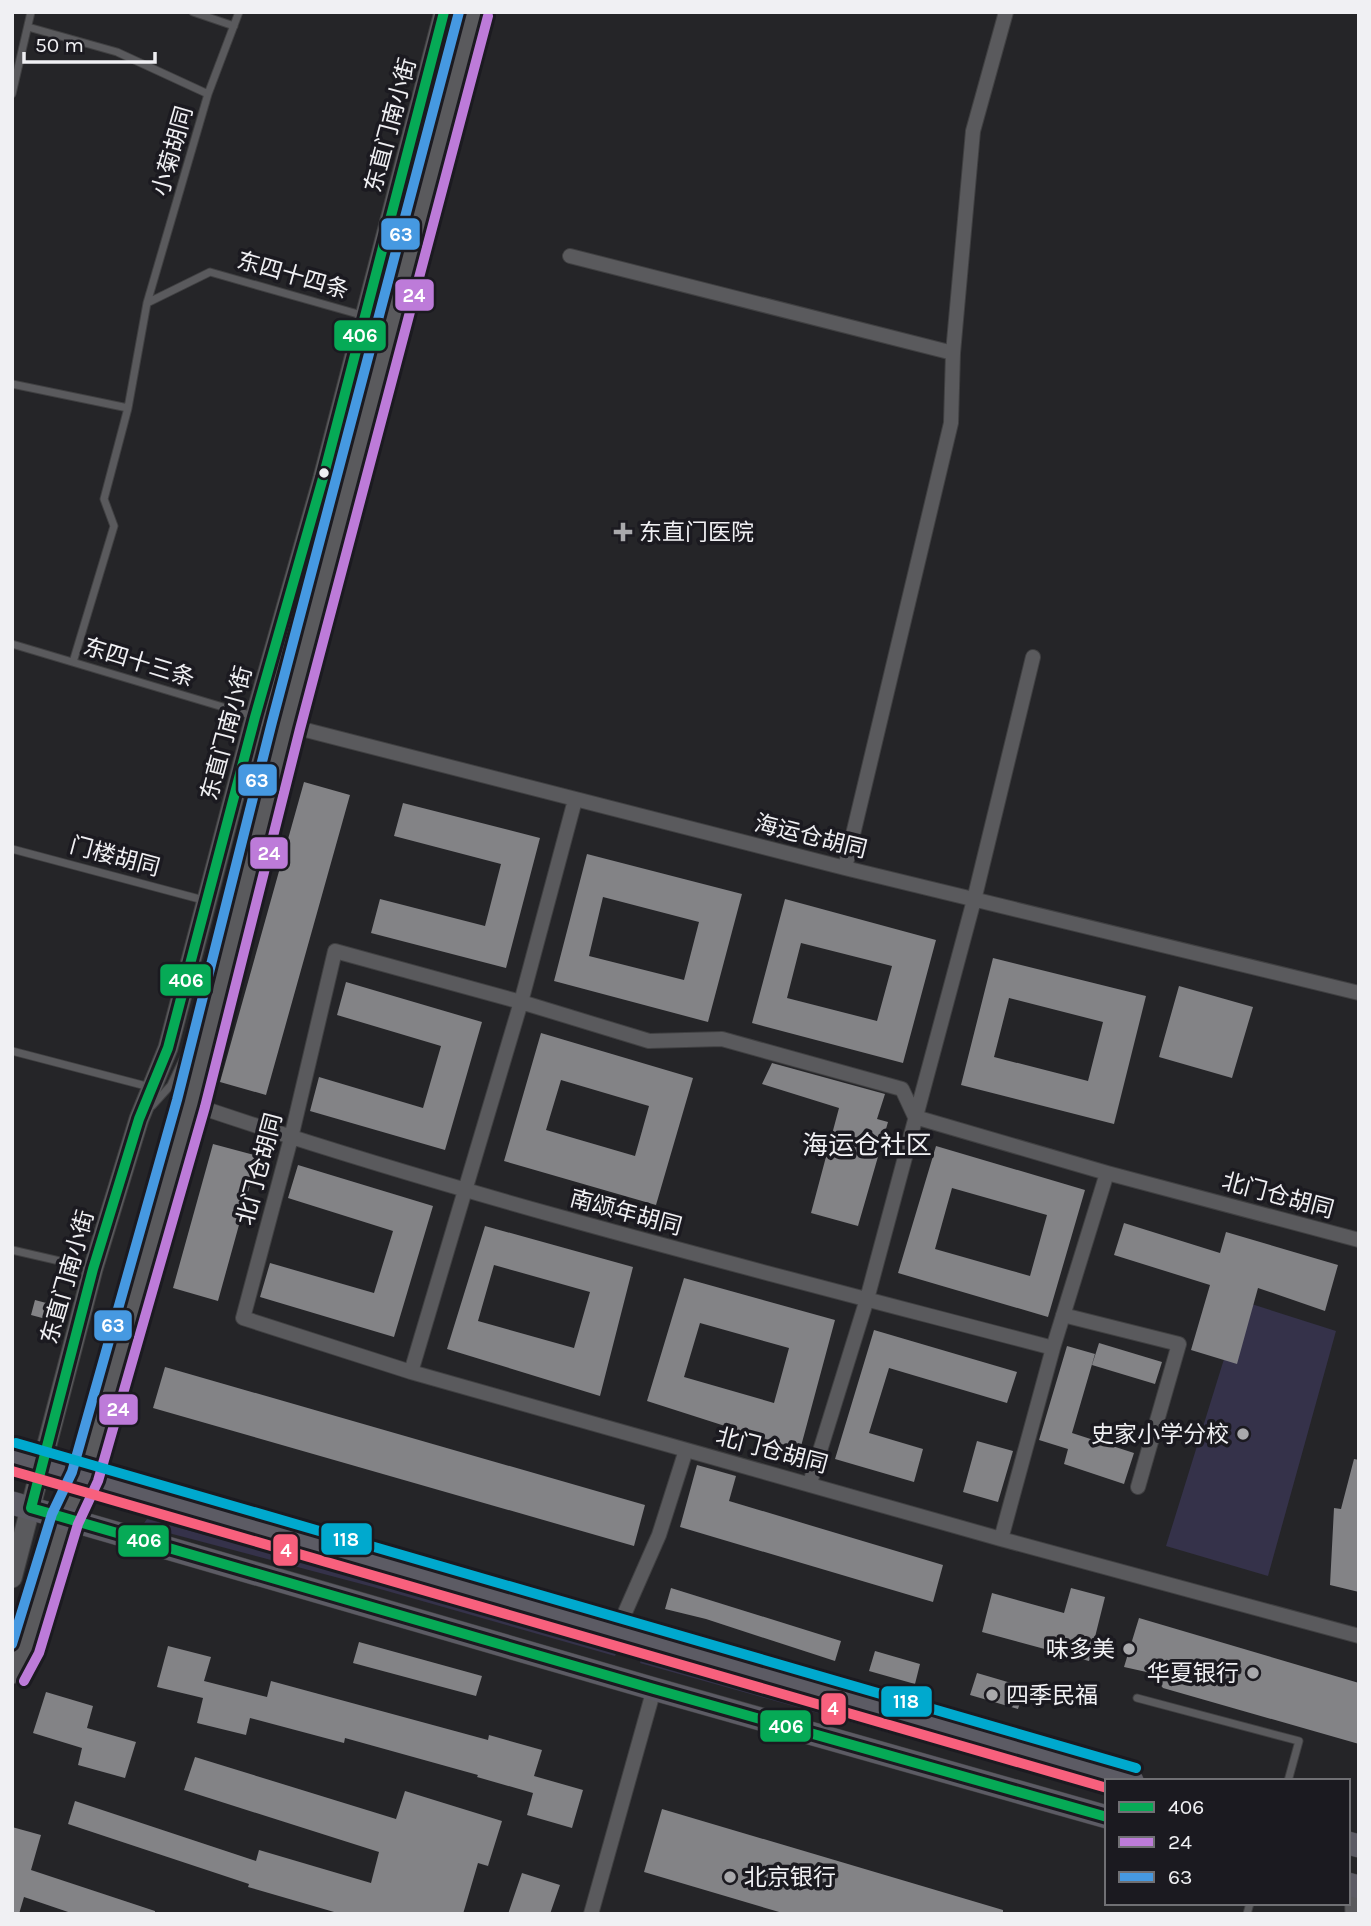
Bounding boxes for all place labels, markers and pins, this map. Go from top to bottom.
unlabelled marker [317,466,331,480]
place label: 东直门医院 [639,519,754,546]
marker: 东直门医院 [613,522,633,542]
place label: 史家小学分校 [1091,1421,1229,1448]
marker: 史家小学分校 [1235,1426,1251,1442]
place label: 味多美 [1046,1636,1115,1663]
marker: 味多美 [1121,1641,1137,1657]
place label: 华夏银行 [1147,1660,1239,1687]
marker: 华夏银行 [1245,1665,1261,1681]
place label: 四季民福 [1006,1682,1098,1709]
marker: 四季民福 [984,1687,1000,1703]
place label: 北京银行 [744,1864,836,1891]
marker: 北京银行 [722,1869,738,1885]

